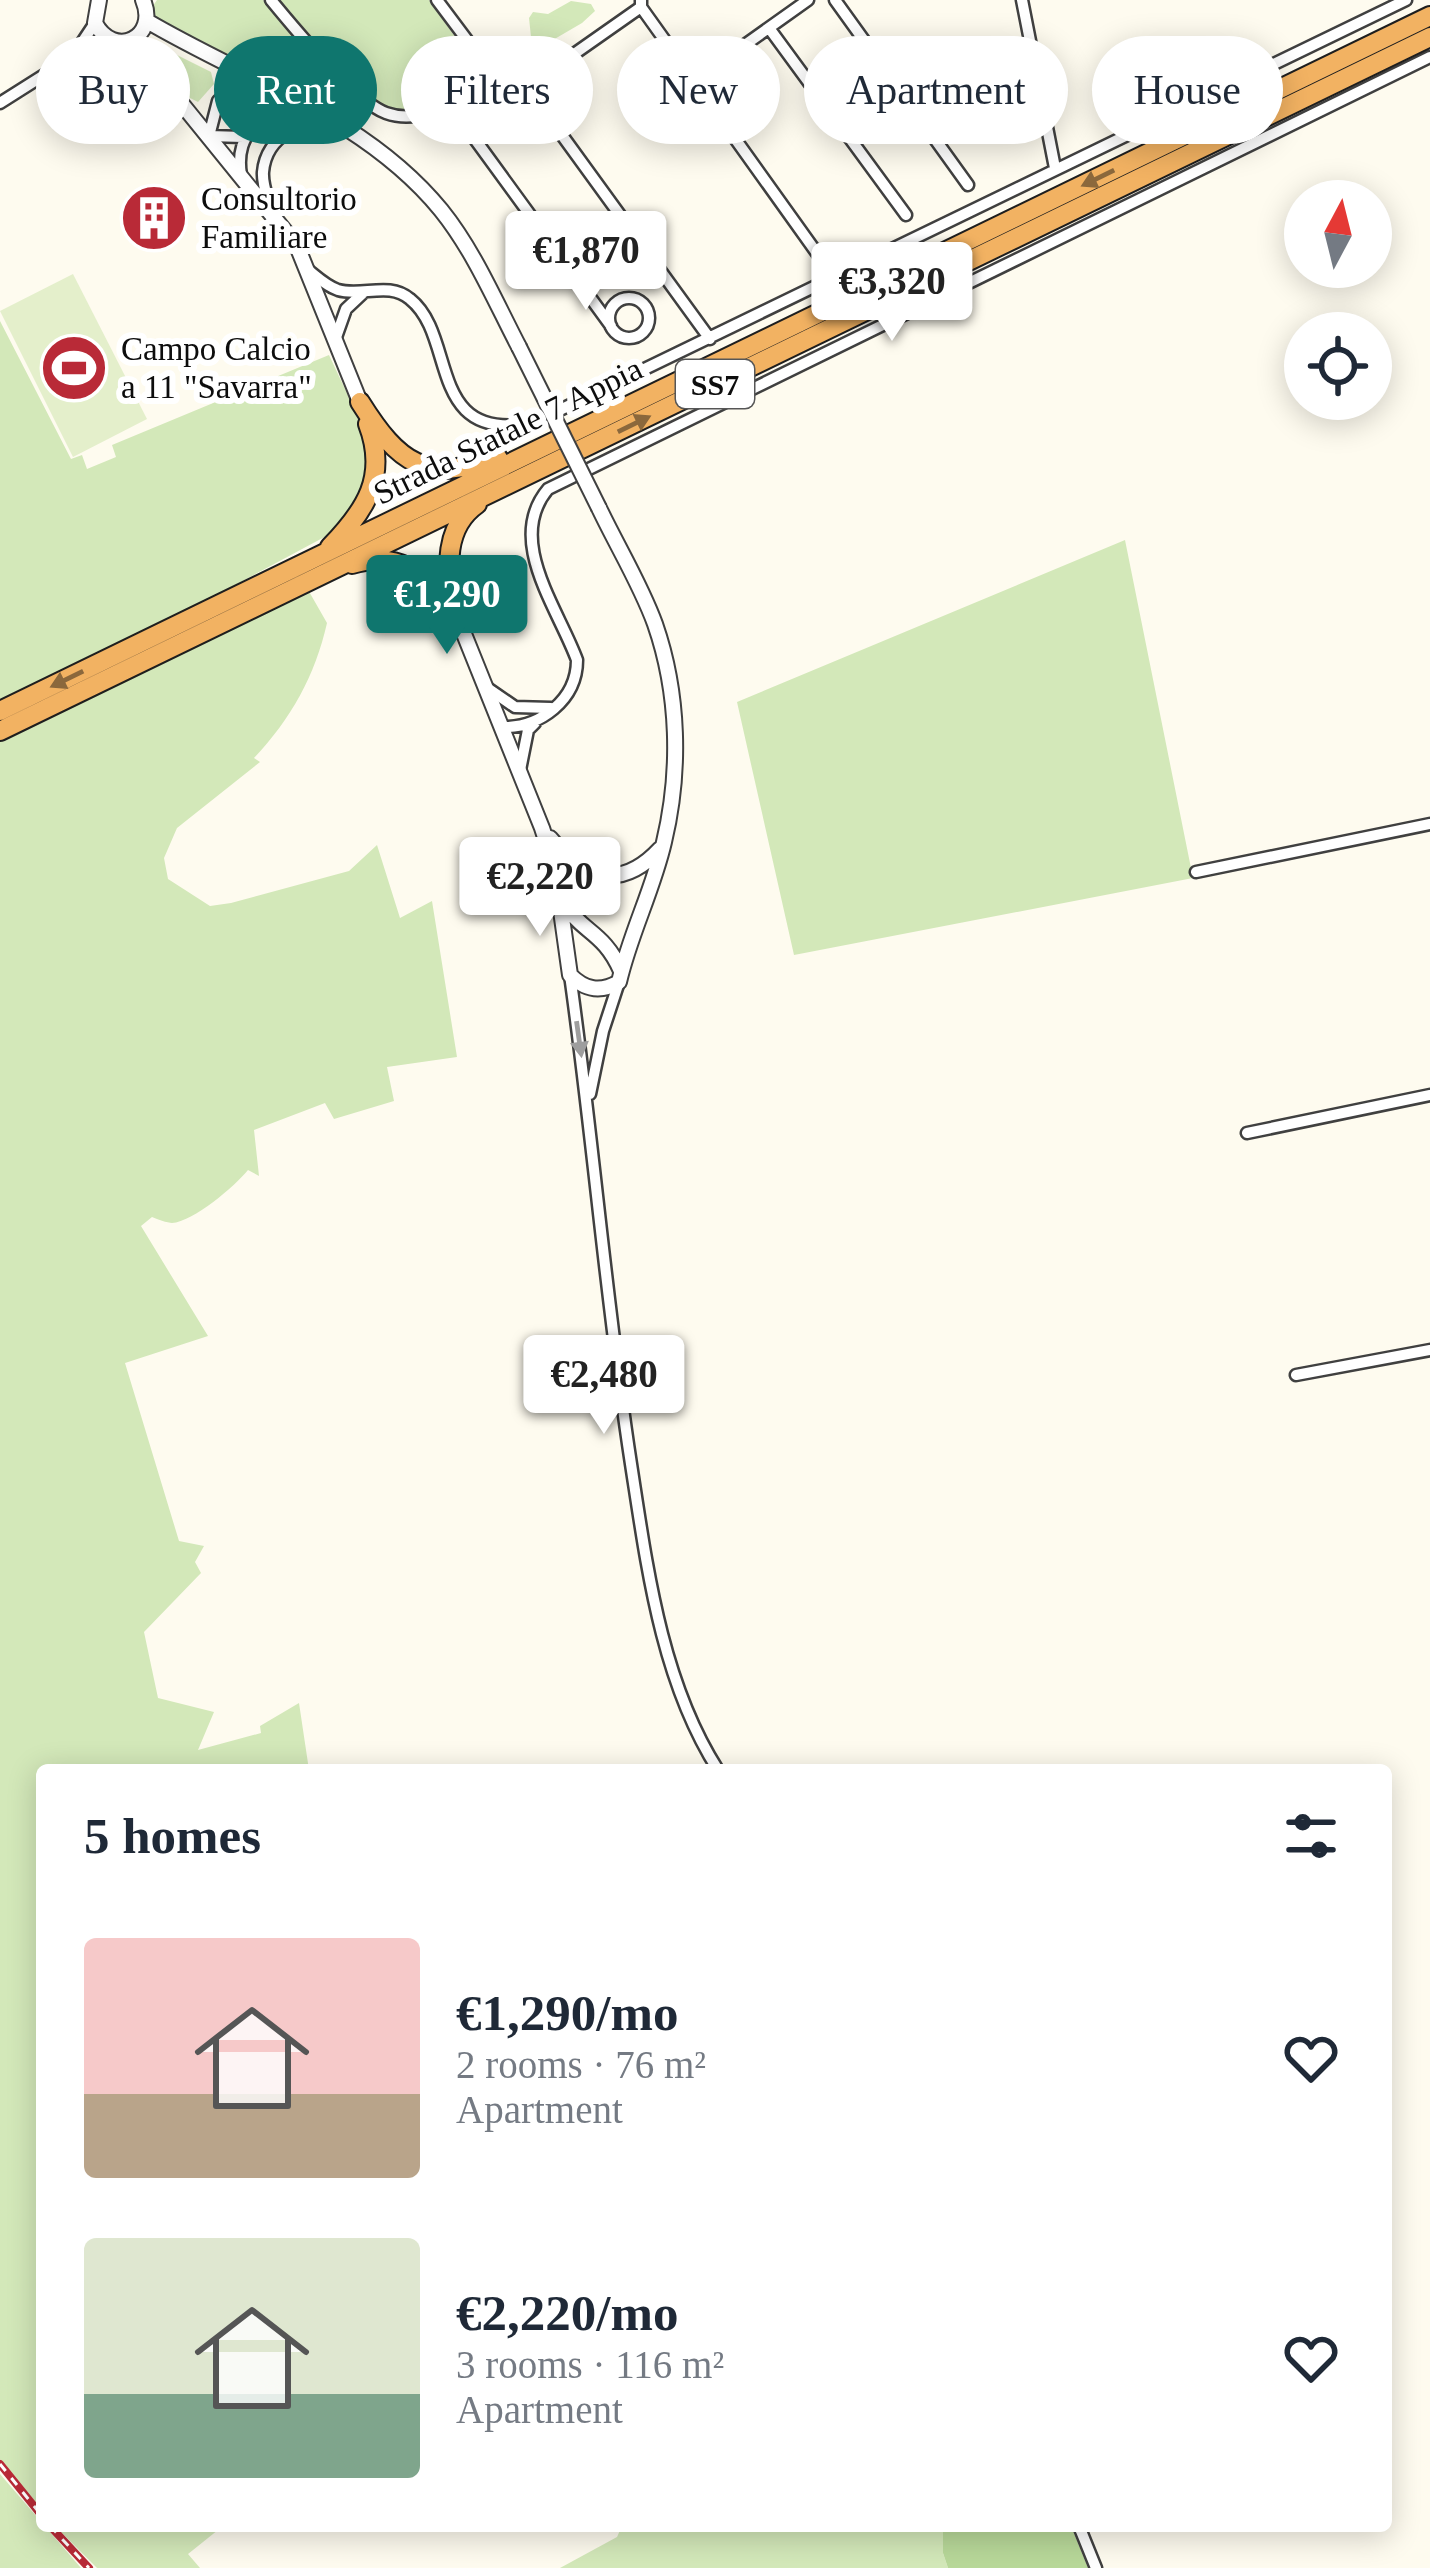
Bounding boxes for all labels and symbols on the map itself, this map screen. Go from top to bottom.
one-way arrow [1081,167,1115,187]
north arrow [1284,180,1392,288]
place label: Consultorio Familiare [201,181,357,255]
building icon: Consultorio Familiare [119,183,189,253]
pin: €1,870 [488,211,684,313]
pin: €3,320 [794,242,990,344]
place label: Campo Calcio a 11 "Savarra" [121,331,312,405]
sports icon: Campo Calcio a 11 "Savarra" [39,333,109,403]
street label: Strada Statale 7 Appia [368,350,648,512]
road number: SS7 [676,360,754,408]
one-way arrow [617,414,652,434]
pin: €1,290 [349,555,545,657]
one-way arrow [49,669,84,689]
pin: €2,220 [442,837,638,939]
one-way arrow [570,1021,589,1058]
pin: €2,480 [506,1335,702,1437]

